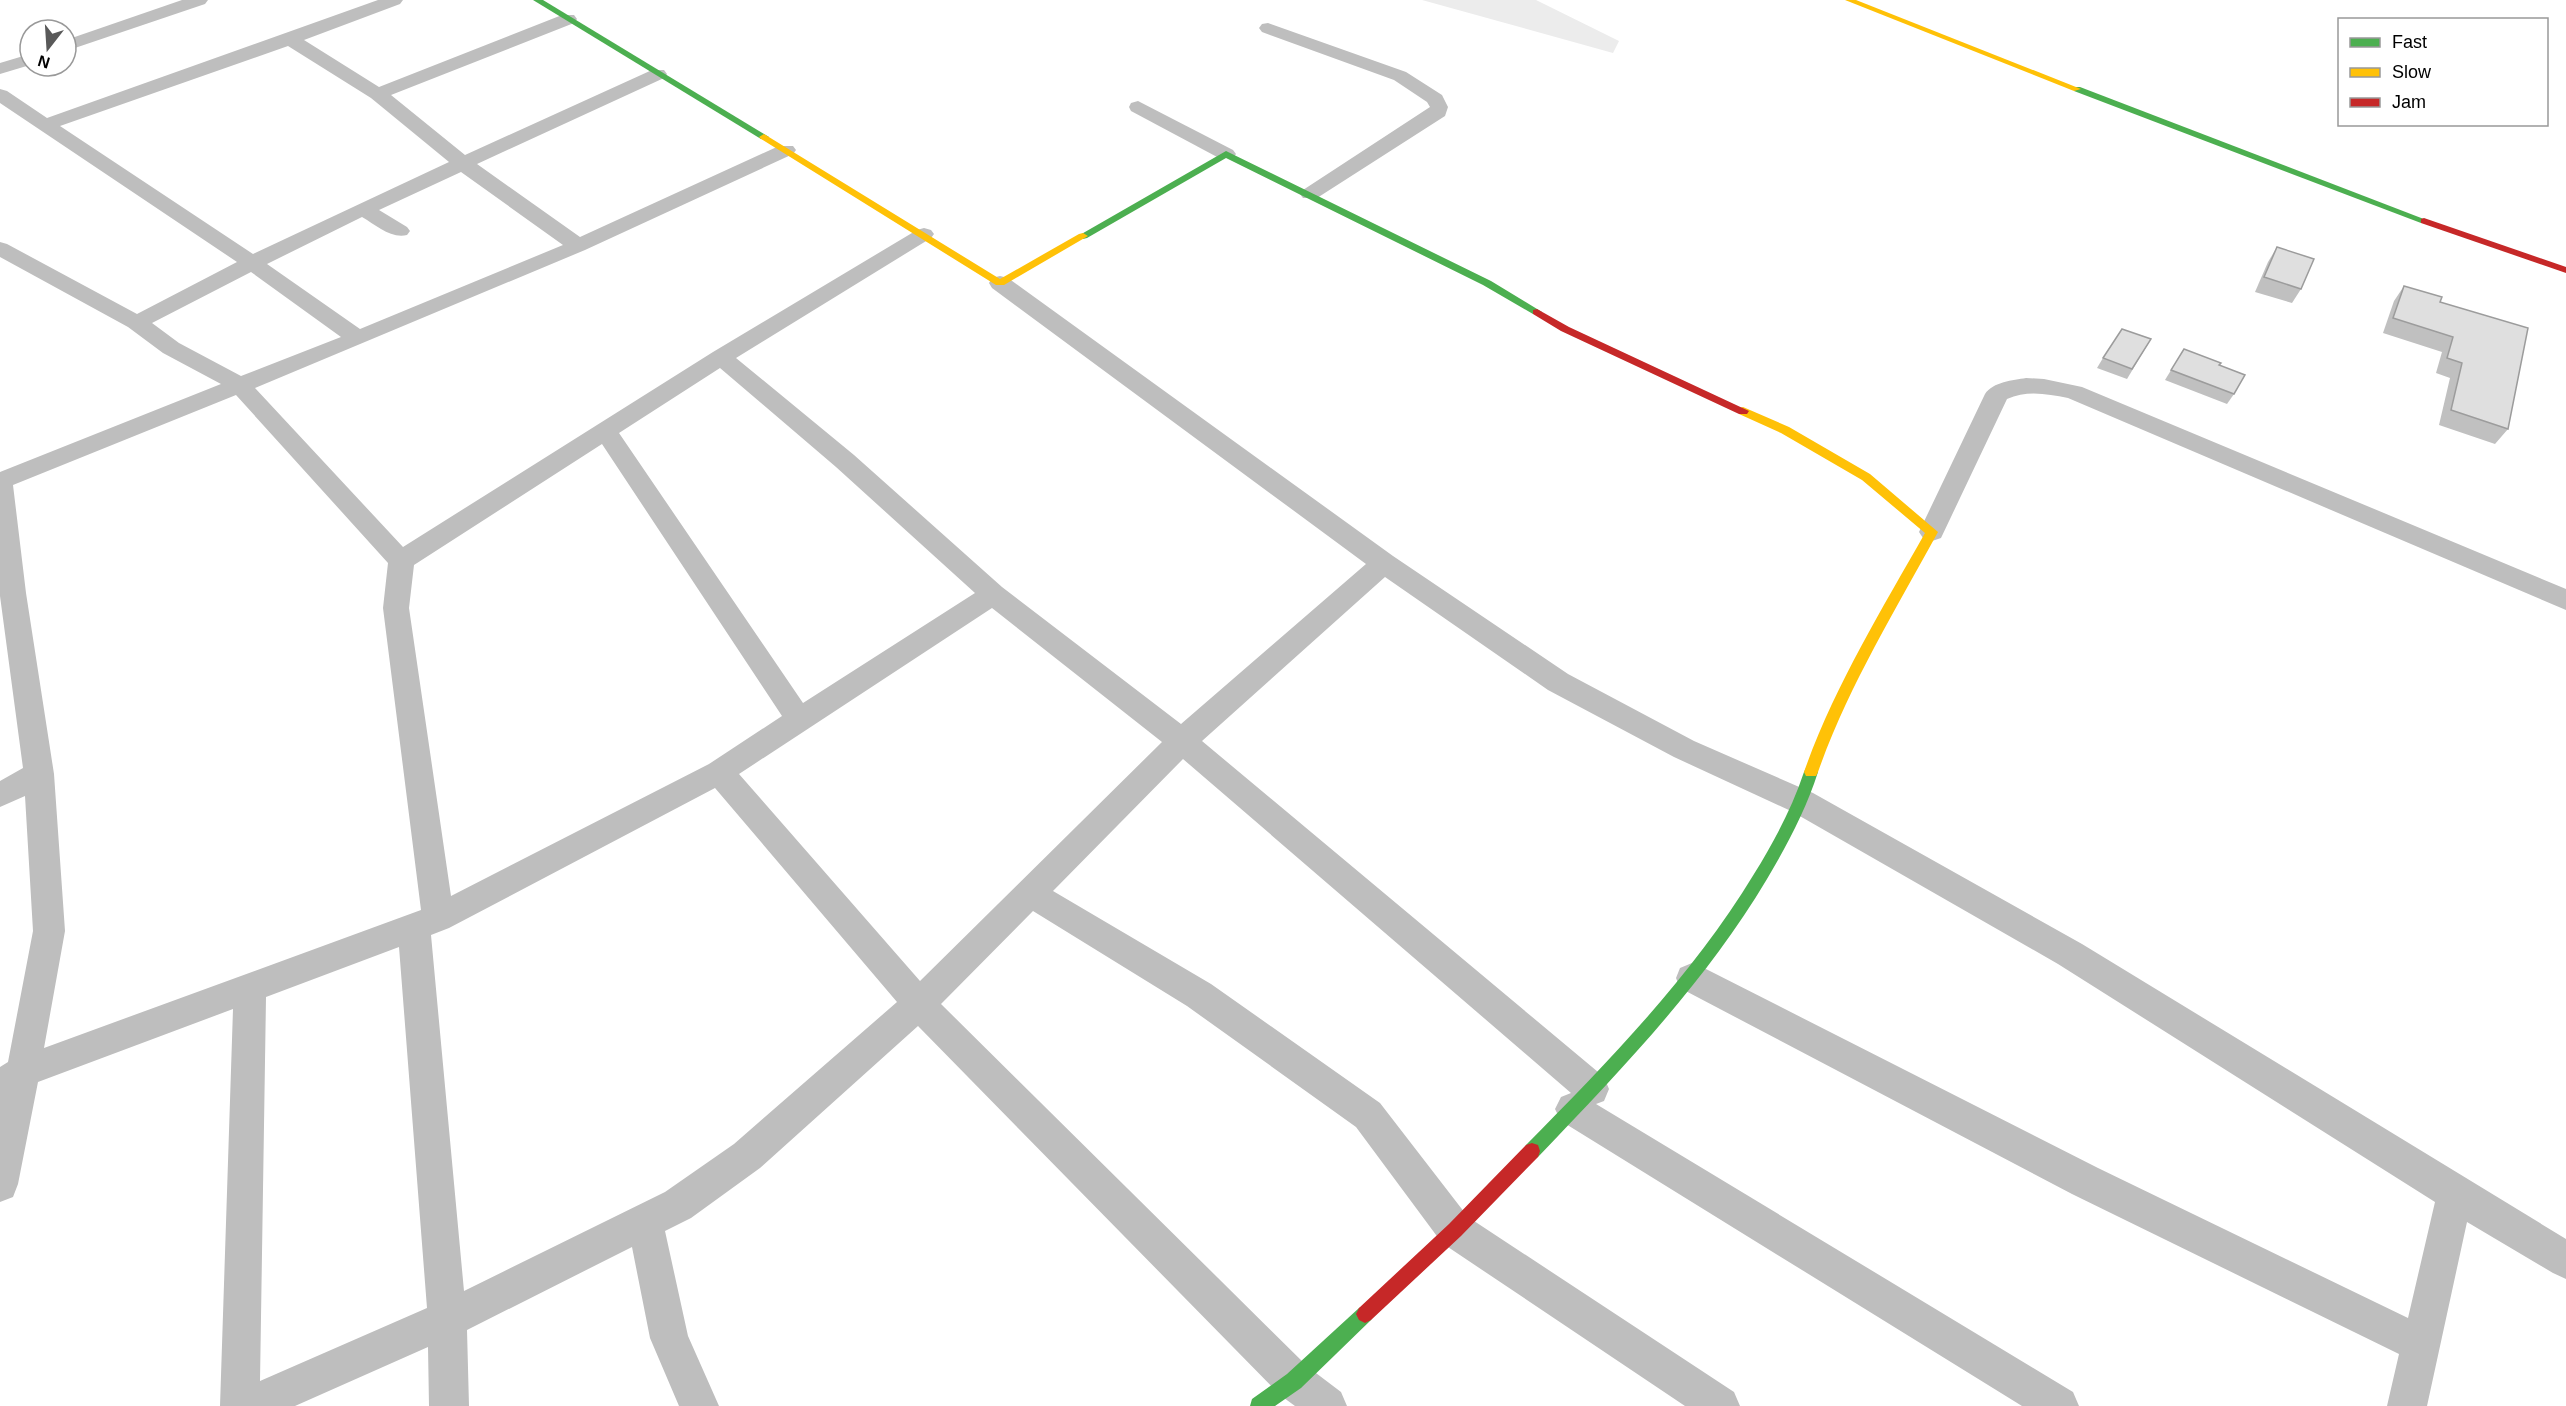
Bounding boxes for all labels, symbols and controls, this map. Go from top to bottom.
north arrow [18,18,78,78]
legend [2338,18,2548,126]
text: Fast [2392,32,2427,52]
text: N [36,52,52,72]
text: Slow [2392,62,2432,82]
text: Jam [2392,92,2426,112]

